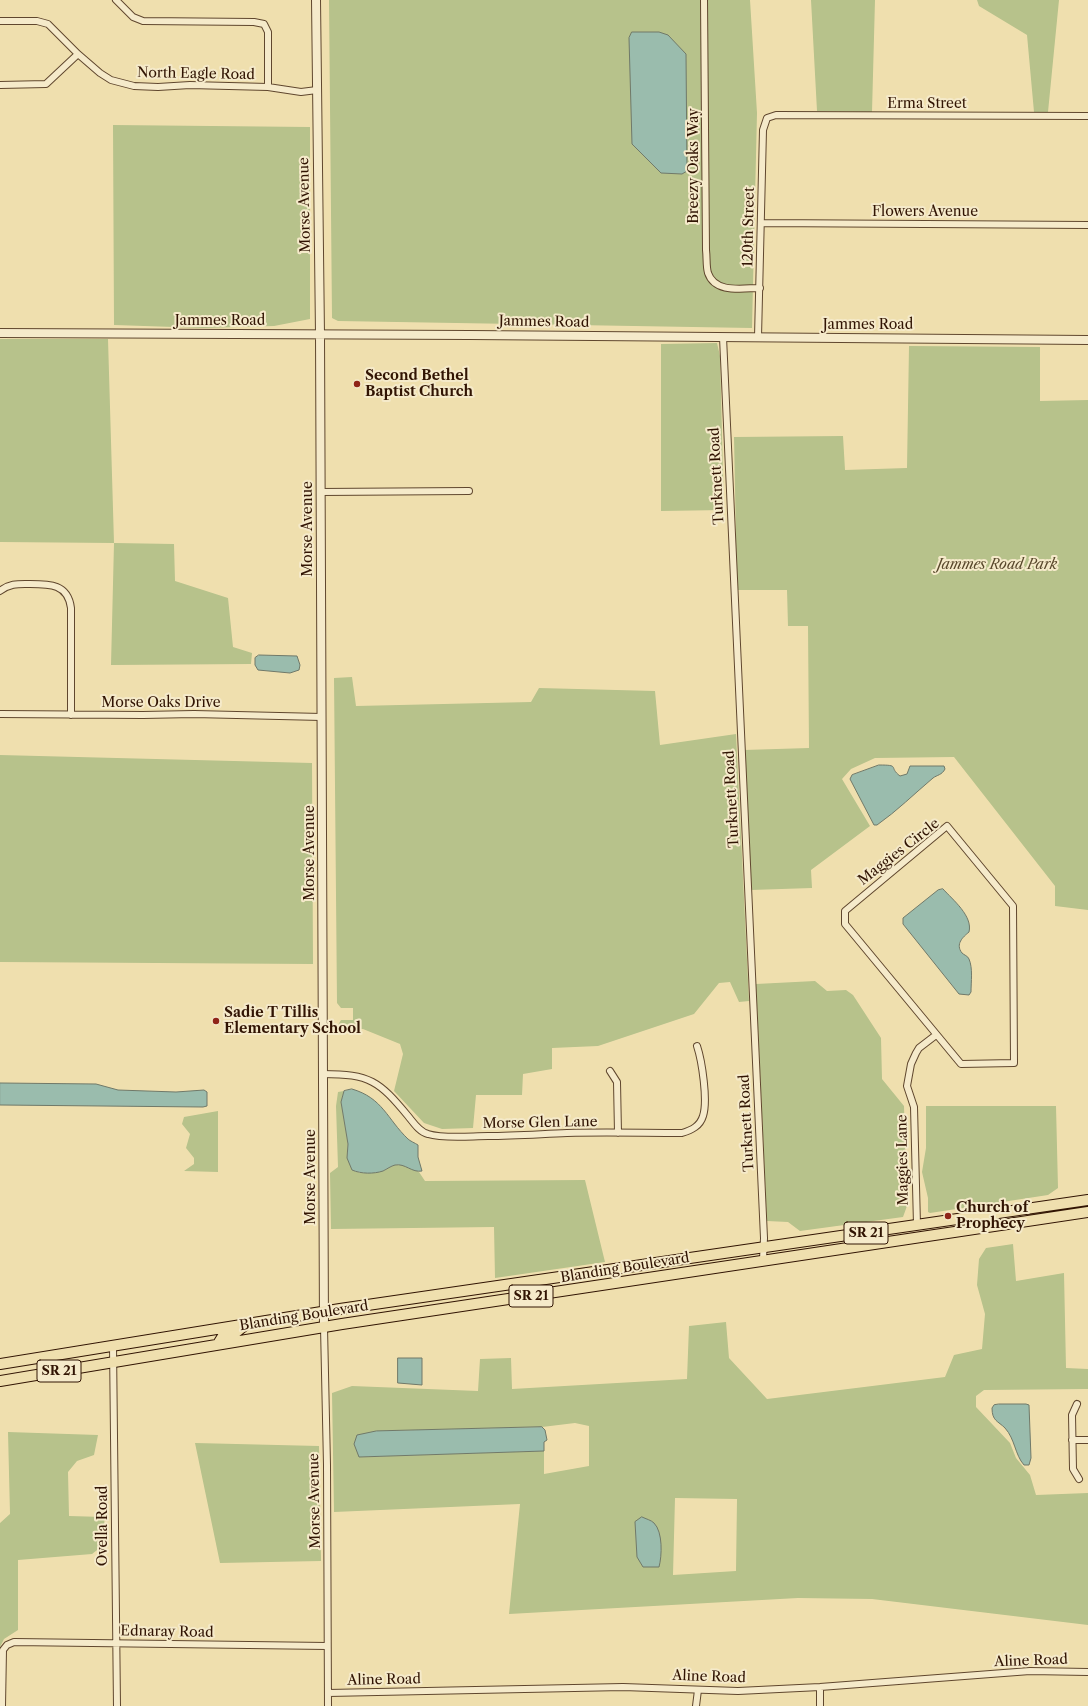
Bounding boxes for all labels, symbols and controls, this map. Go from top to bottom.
street label: North Eagle Road [137,65,255,83]
street label: Erma Street [887,96,967,112]
street label: Breezy Oaks Way [686,108,702,224]
street label: Morse Avenue [296,157,314,253]
street label: 120th Street [740,187,758,267]
street label: Flowers Avenue [872,204,978,220]
street label: Jammes Road [175,313,265,329]
street label: Jammes Road [499,313,589,331]
street label: Jammes Road [823,317,913,333]
place label: Second Bethel Baptist Church [365,368,473,400]
marker: Second Bethel Baptist Church [352,379,362,389]
street label: Turknett Road [706,427,728,525]
street label: Morse Avenue [300,481,316,577]
park label: Jammes Road Park [937,557,1057,573]
street label: Morse Oaks Drive [101,695,221,711]
street label: Turknett Road [721,750,743,848]
street label: Morse Avenue [302,805,318,901]
street label: Maggies Circle [855,815,943,889]
place label: Sadie T Tillis Elementary School [224,1005,361,1038]
marker: Sadie T Tillis Elementary School [211,1016,221,1026]
street label: Turknett Road [736,1074,758,1172]
street label: Morse Glen Lane [482,1114,598,1132]
street label: Maggies Lane [894,1114,912,1206]
street label: Morse Avenue [303,1129,319,1225]
place label: Church of Prophecy [956,1200,1028,1232]
marker: Church of Prophecy [943,1211,953,1221]
road number: SR 21 [844,1222,888,1244]
street label: Blanding Boulevard [559,1250,691,1286]
road number: SR 21 [509,1285,553,1307]
street label: Blanding Boulevard [238,1298,370,1334]
road number: SR 21 [37,1360,81,1382]
street label: Morse Avenue [306,1453,324,1549]
street label: Ovella Road [95,1486,111,1566]
street label: Ednaray Road [120,1623,214,1641]
street label: Aline Road [994,1651,1068,1671]
street label: Aline Road [672,1667,746,1687]
street label: Aline Road [347,1671,421,1689]

